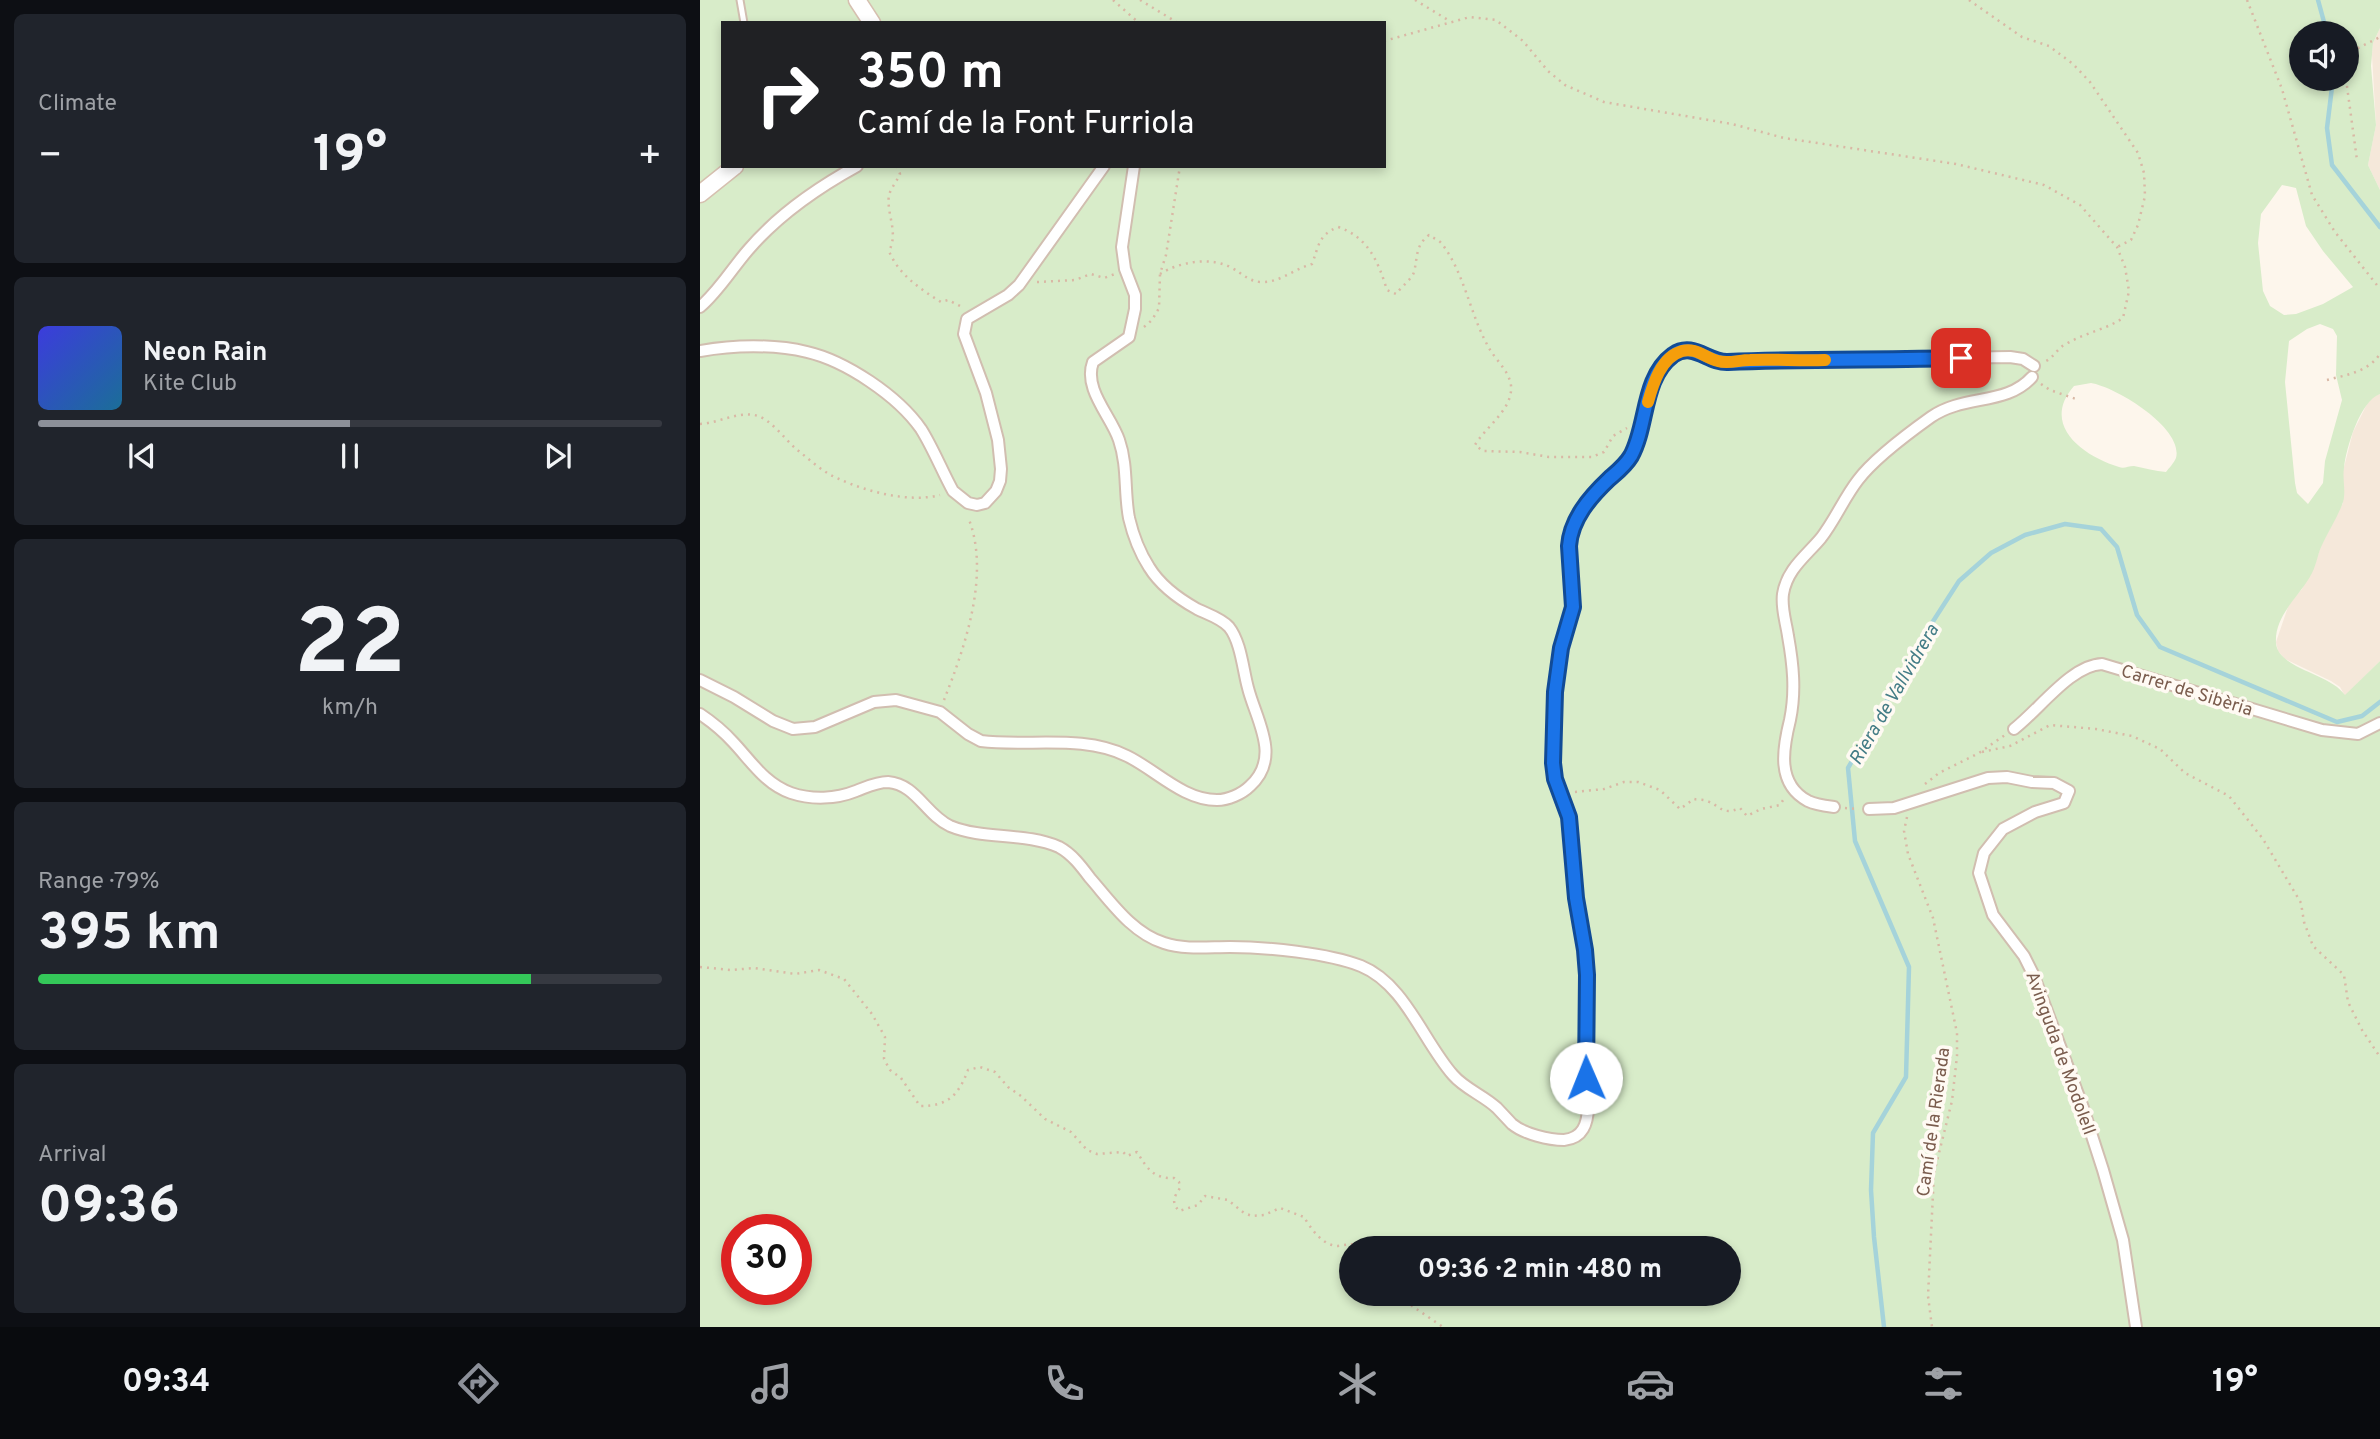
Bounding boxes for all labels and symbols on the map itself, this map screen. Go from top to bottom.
pin [1931,328,1991,388]
water label: Riera de Vallvidrera [1845,620,1945,770]
street label: Carrer de Sibèria [2118,661,2255,722]
street label: Avinguda de Modolell [2019,969,2100,1138]
position arrow [1549,1041,1623,1115]
street label: Camí de la Rierada [1913,1046,1956,1198]
speed limit sign: 30 [721,1214,812,1305]

